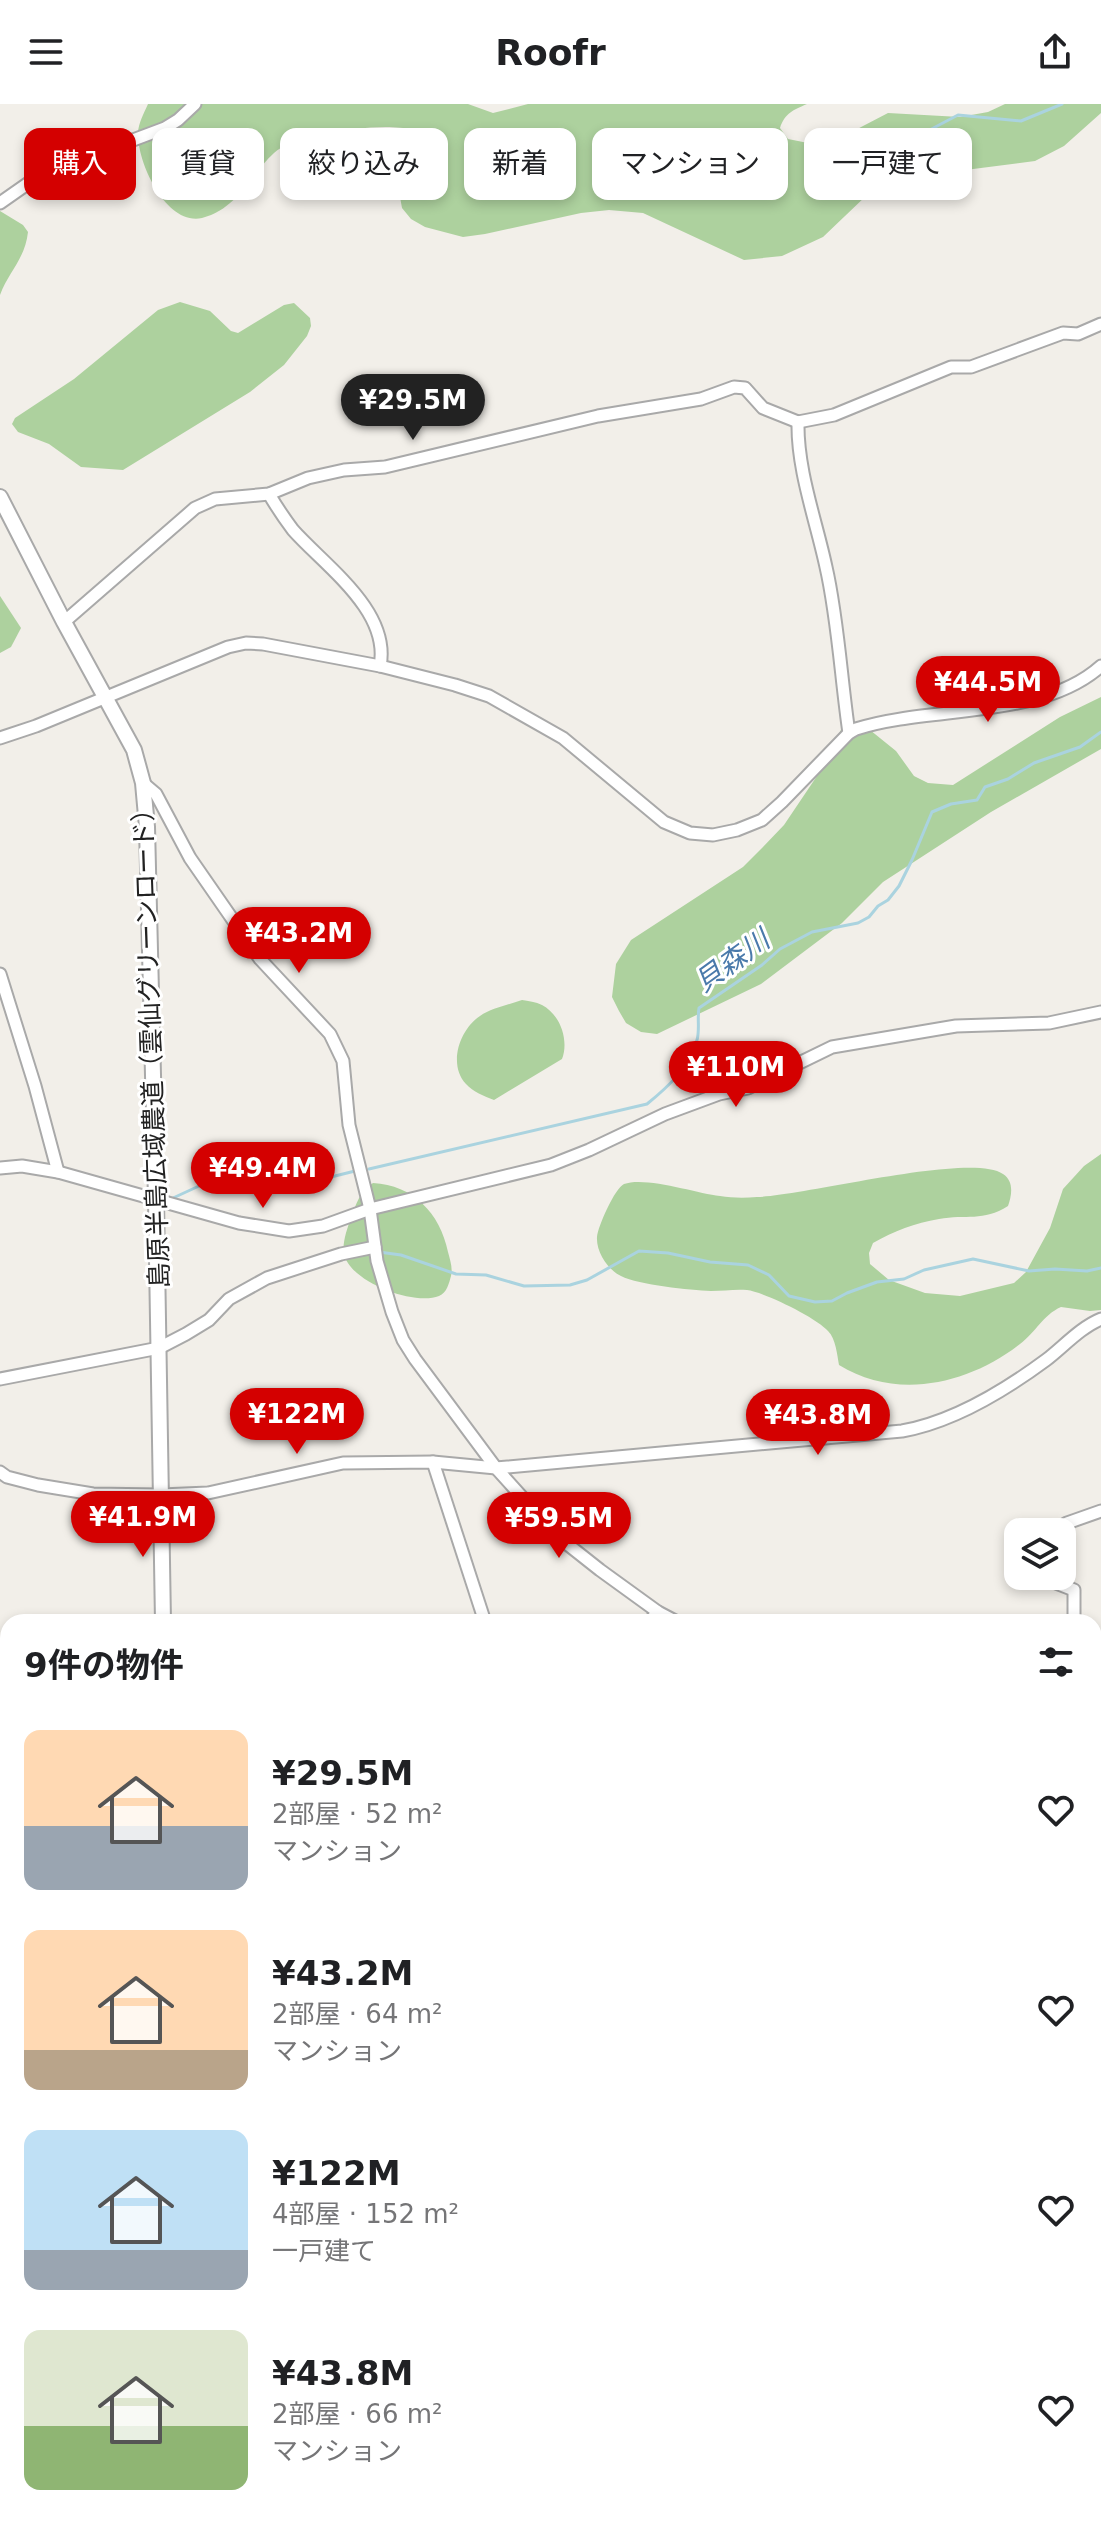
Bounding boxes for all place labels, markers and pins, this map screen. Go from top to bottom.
pin: ¥29.5M [348,374,478,442]
pin: ¥44.5M [923,656,1053,724]
pin: ¥43.2M [234,907,364,975]
pin: ¥110M [680,1041,792,1109]
pin: ¥49.4M [198,1142,328,1210]
pin: ¥122M [241,1388,353,1456]
pin: ¥43.8M [753,1389,883,1457]
pin: ¥41.9M [78,1491,208,1559]
pin: ¥59.5M [494,1492,624,1560]

